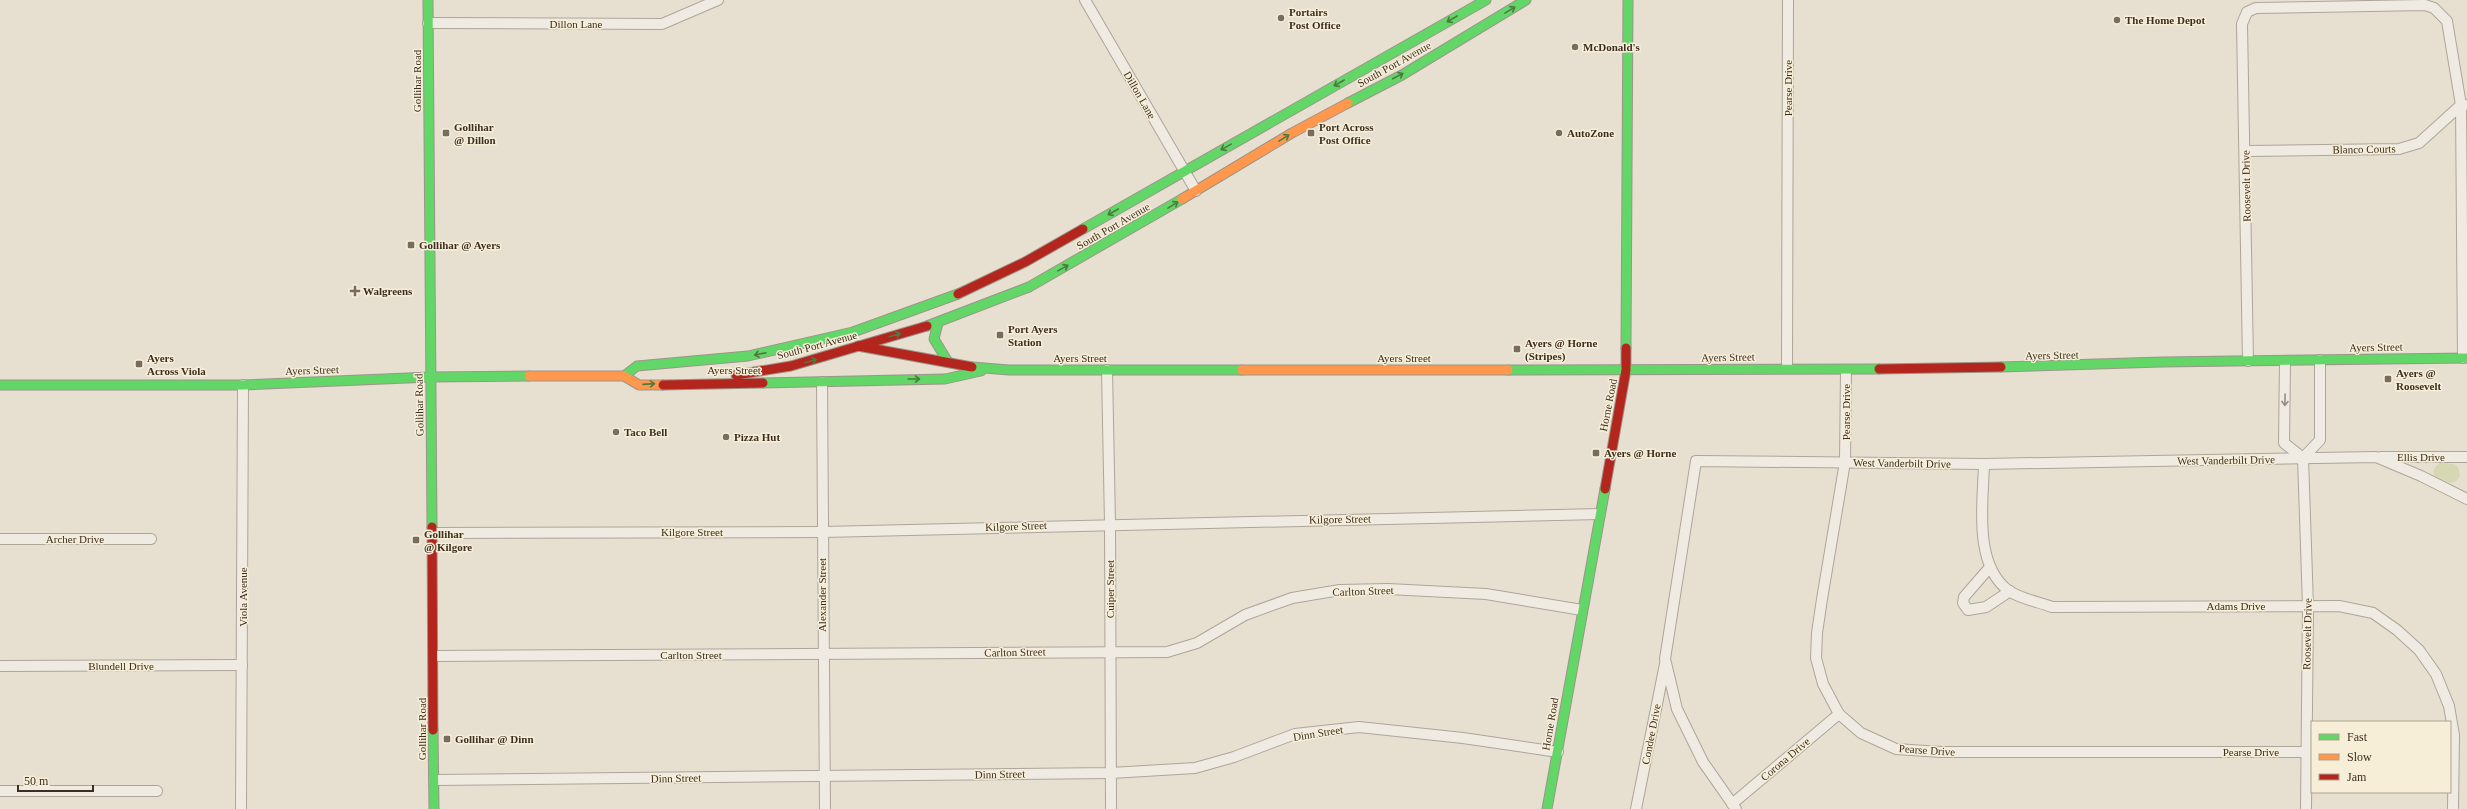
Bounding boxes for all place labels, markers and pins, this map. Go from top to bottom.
place label: Portairs Post Office [1289,6,1341,31]
marker: Portairs Post Office [1276,13,1286,23]
place label: The Home Depot [2125,14,2205,26]
marker: The Home Depot [2112,15,2122,25]
place label: McDonald's [1583,41,1641,53]
marker: McDonald's [1570,42,1580,52]
place label: Gollihar @ Dillon [454,121,496,146]
place label: Port Across Post Office [1319,121,1374,146]
place label: AutoZone [1567,127,1614,139]
marker: Gollihar @ Dillon [441,128,451,138]
marker: Port Across Post Office [1306,128,1316,138]
marker: AutoZone [1554,128,1564,138]
place label: Gollihar @ Ayers [419,239,501,251]
marker: Gollihar @ Ayers [406,240,416,250]
place label: Walgreens [363,285,413,297]
marker: Walgreens [350,286,360,296]
place label: Port Ayers Station [1008,323,1058,348]
marker: Port Ayers Station [995,330,1005,340]
place label: Ayers @ Horne (Stripes) [1525,337,1597,363]
marker: Ayers @ Horne (Stripes) [1512,344,1522,354]
place label: Ayers Across Viola [147,352,206,377]
marker: Ayers Across Viola [134,359,144,369]
place label: Ayers @ Roosevelt [2396,367,2442,392]
marker: Ayers @ Roosevelt [2383,374,2393,384]
place label: Taco Bell [624,426,667,438]
marker: Taco Bell [611,427,621,437]
place label: Pizza Hut [734,431,780,443]
marker: Pizza Hut [721,432,731,442]
place label: Ayers @ Horne [1604,447,1676,459]
marker: Ayers @ Horne [1591,448,1601,458]
place label: Gollihar @ Kilgore [424,528,472,553]
marker: Gollihar @ Kilgore [411,535,421,545]
place label: Gollihar @ Dinn [455,733,534,745]
marker: Gollihar @ Dinn [442,734,452,744]

